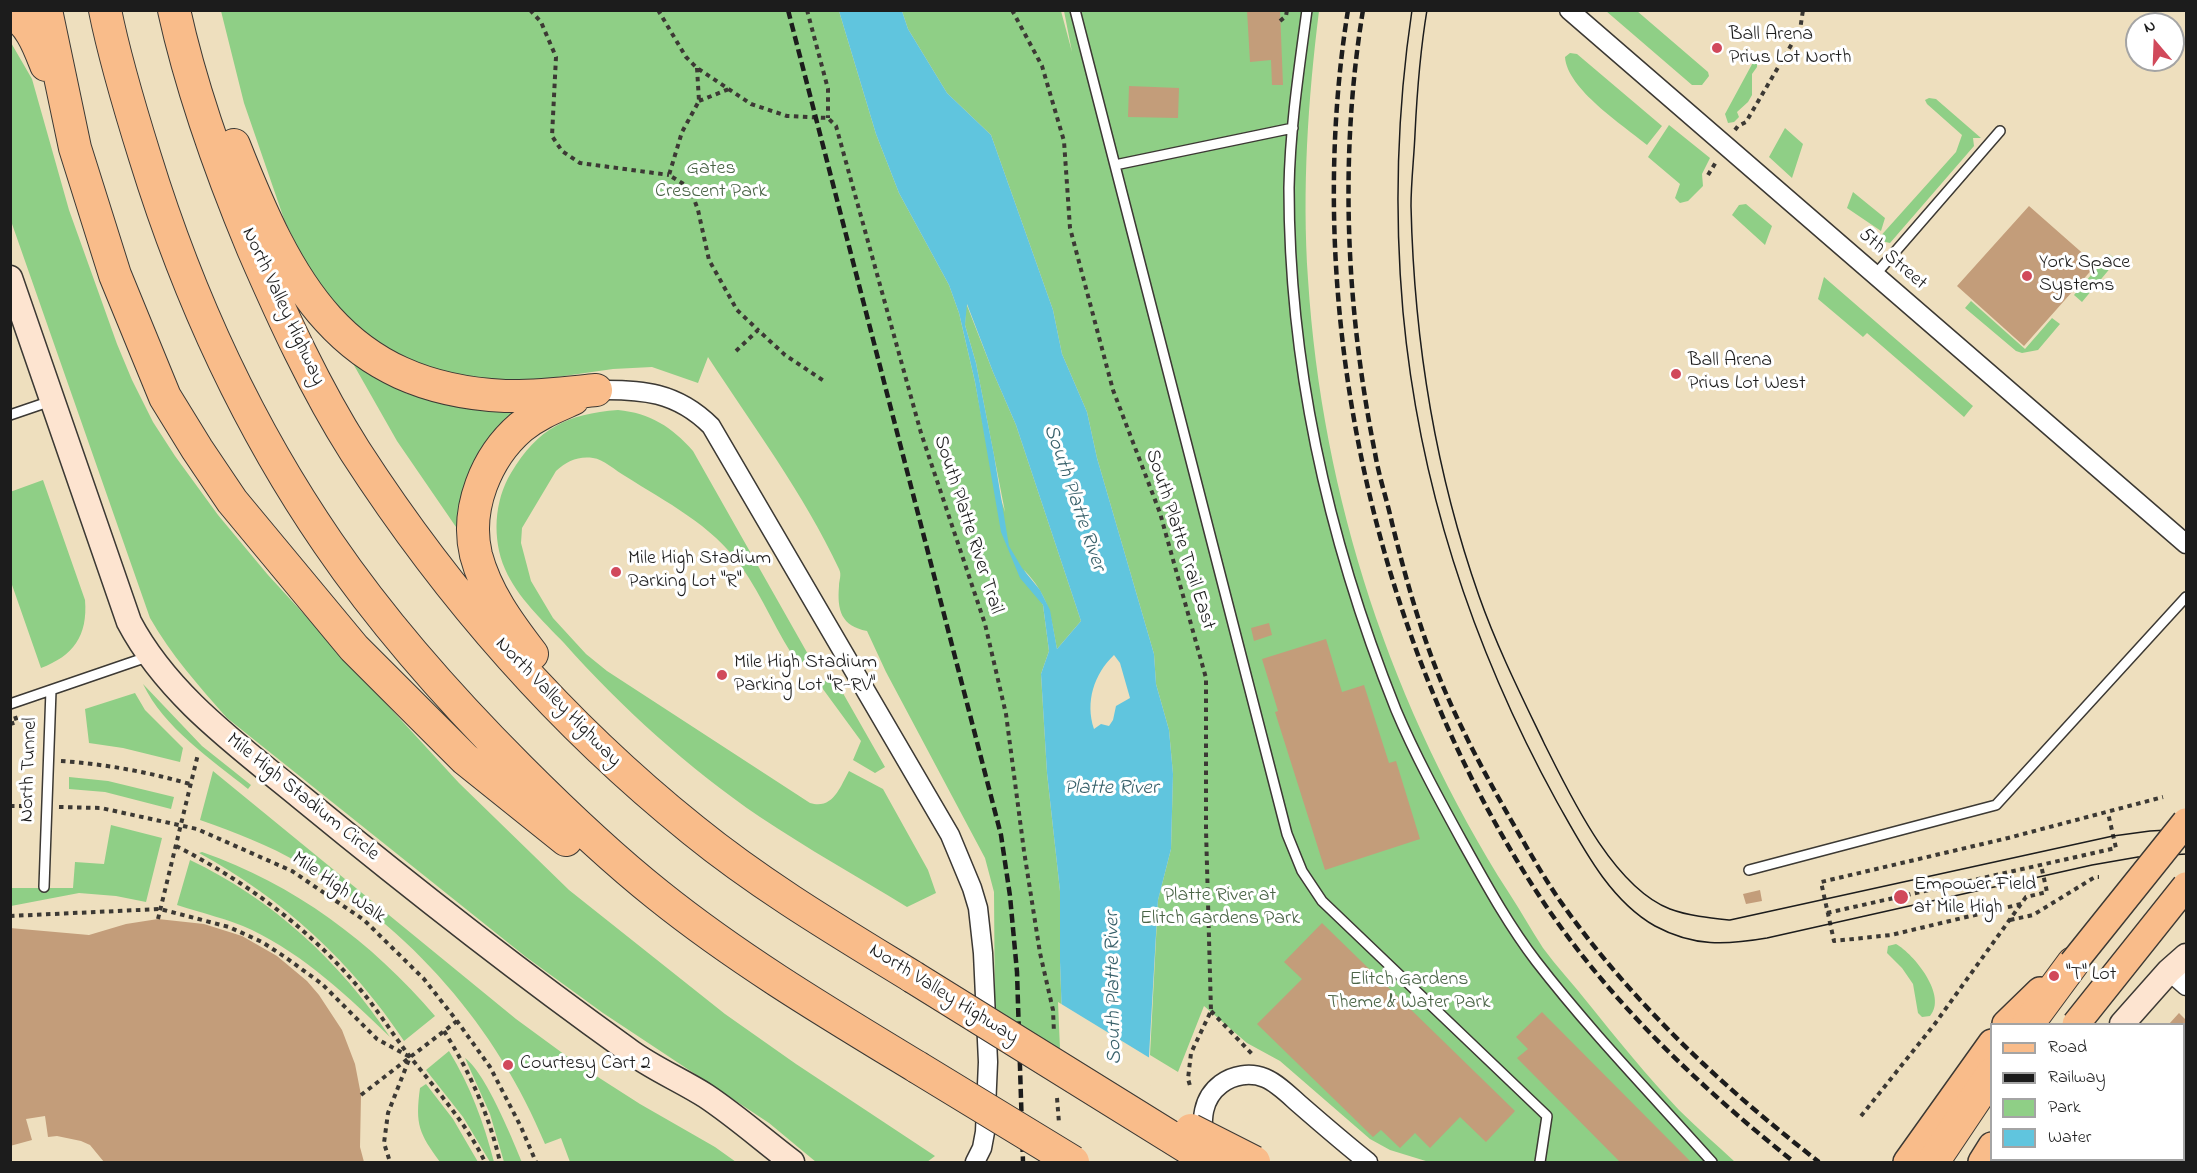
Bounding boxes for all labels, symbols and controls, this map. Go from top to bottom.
north arrow [2125,12,2185,72]
text: N [2141,14,2159,40]
place label: Ball Arena Prius Lot North [1729,24,1852,71]
marker: Ball Arena Prius Lot North [1710,41,1724,55]
park label: Gates Crescent Park [655,158,767,205]
street label: North Valley Highway [235,224,329,390]
street label: 5th Street [1853,224,1931,296]
place label: York Space Systems [2039,252,2130,299]
marker: York Space Systems [2020,269,2034,283]
place label: Ball Arena Prius Lot West [1688,350,1806,397]
marker: Ball Arena Prius Lot West [1669,367,1683,381]
water label: South Platte River [1036,421,1110,575]
street label: South Platte River Trail [927,433,1007,617]
street label: South Platte Trail East [1139,447,1219,633]
place label: Mile High Stadium Parking Lot "R" [628,548,771,595]
marker: Mile High Stadium Parking Lot "R" [609,565,623,579]
street label: North Valley Highway [489,633,625,773]
place label: Mile High Stadium Parking Lot "R-RV" [734,652,877,699]
marker: Mile High Stadium Parking Lot "R-RV" [715,668,729,682]
street label: North Tunnel [16,717,44,823]
street label: Mile High Stadium Circle [221,729,383,867]
water label: Platte River [1064,777,1158,803]
street label: Mile High Walk [286,848,390,930]
place label: Empower Field at Mile High [1914,874,2036,921]
park label: Platte River at Elitch Gardens Park [1140,885,1300,932]
marker: Empower Field at Mile High [1892,888,1910,906]
water label: South Platte River [1101,911,1129,1065]
street label: North Valley Highway [864,939,1022,1051]
place label: "T" Lot [2066,964,2116,988]
park label: Elitch Gardens Theme & Water Park [1328,969,1490,1016]
marker: "T" Lot [2047,969,2061,983]
legend [1990,1023,2185,1161]
text: Road [2048,1035,2087,1061]
place label: Courtesy Cart 2 [520,1053,651,1077]
marker: Courtesy Cart 2 [501,1058,515,1072]
text: Railway [2048,1065,2105,1091]
text: Park [2048,1095,2081,1121]
text: Water [2048,1125,2091,1151]

